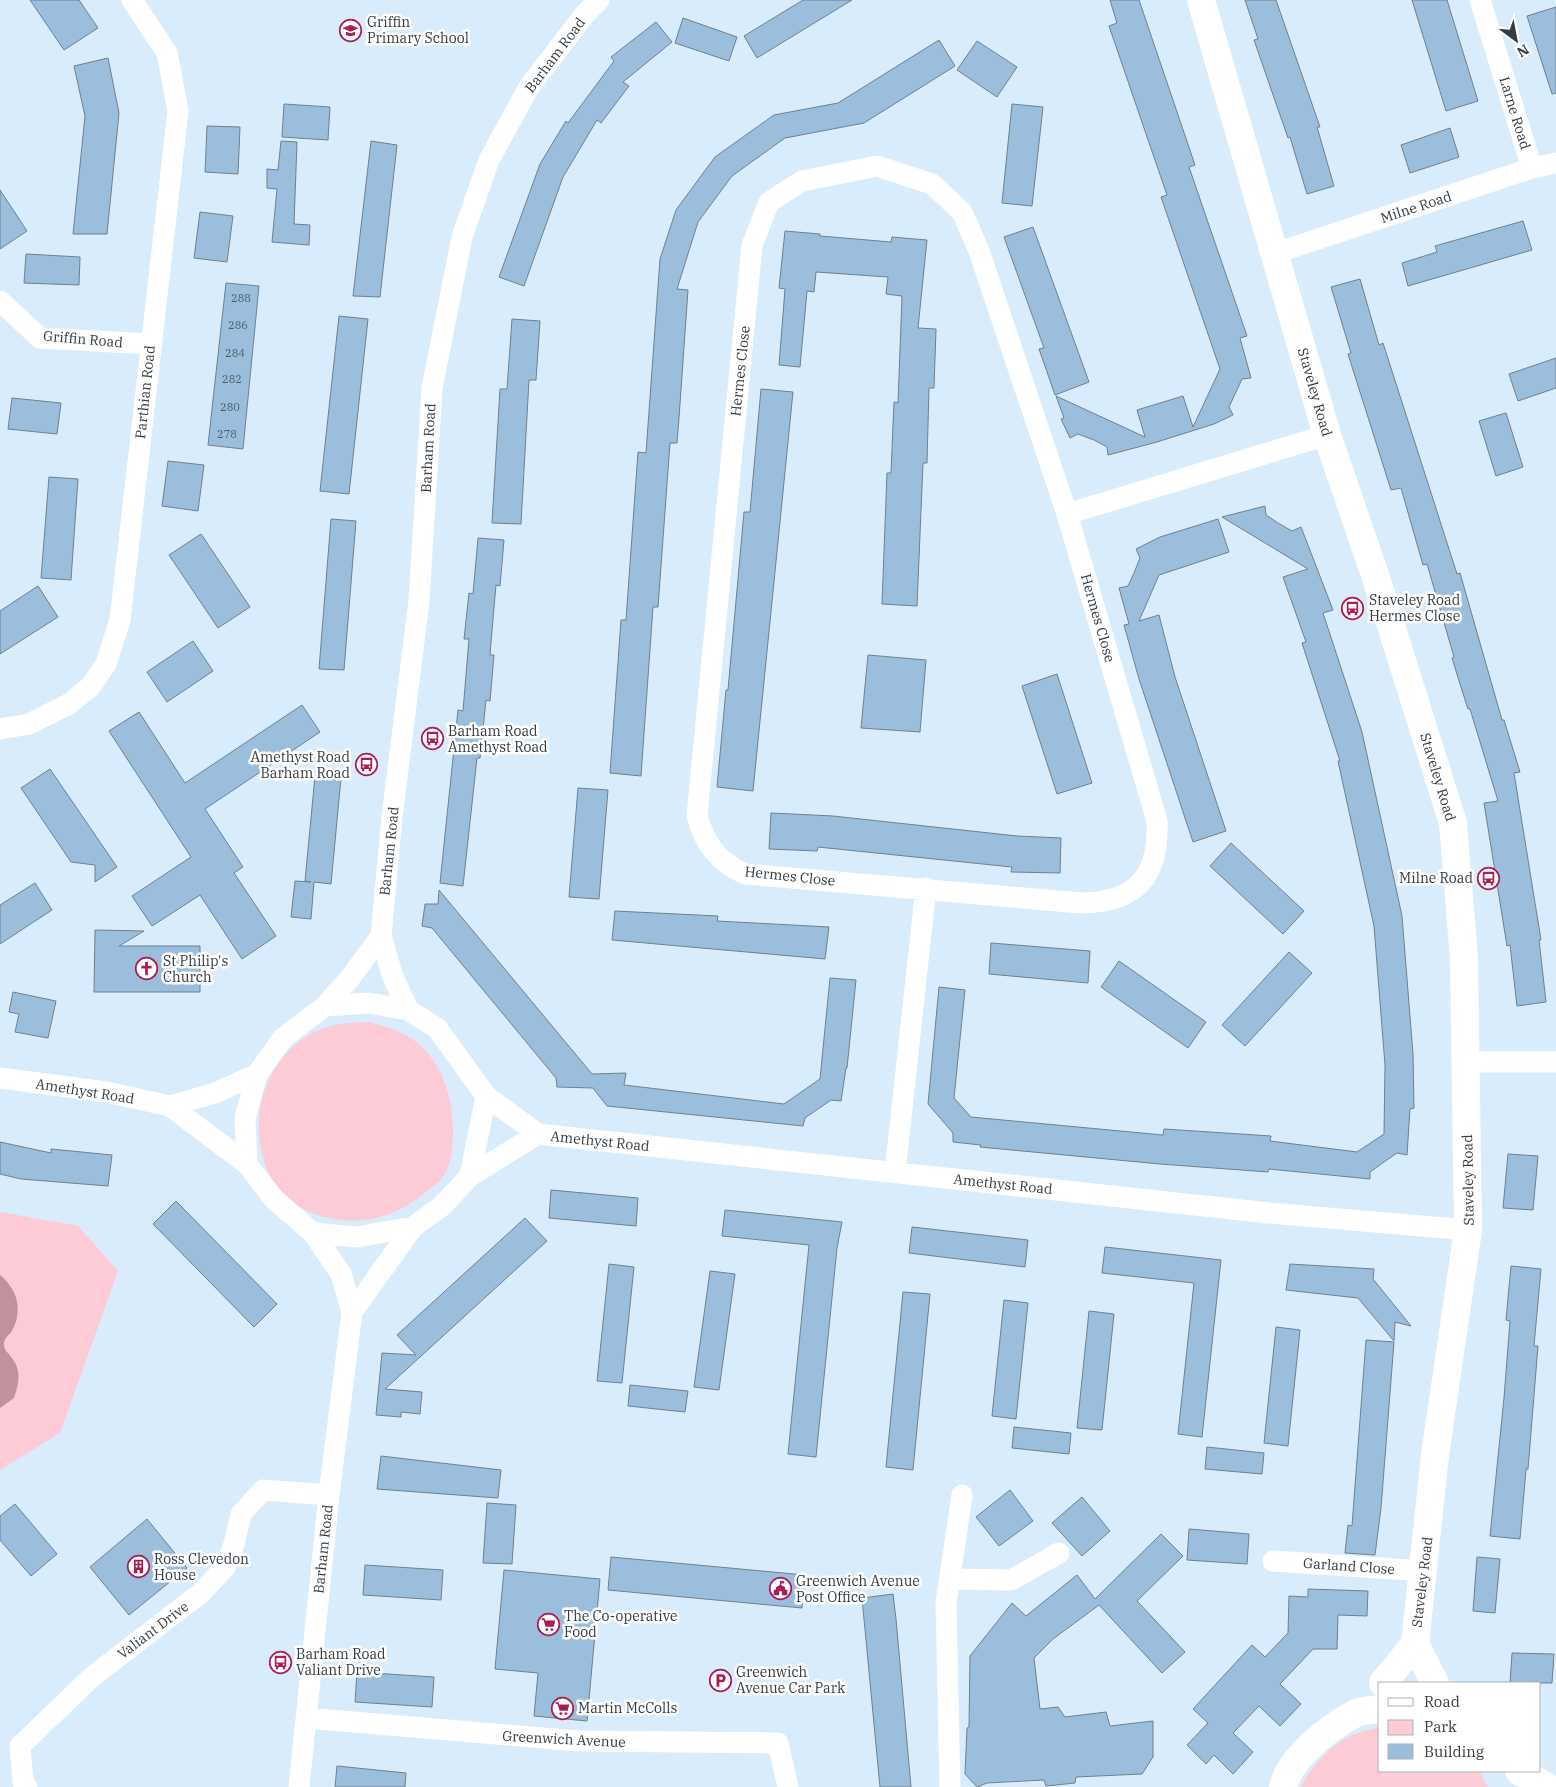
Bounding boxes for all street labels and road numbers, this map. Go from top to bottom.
street label: Barham Road [521,13,589,96]
street label: Larne Road [1495,74,1535,152]
street label: Milne Road [1378,187,1454,227]
street label: Hermes Close [726,325,754,417]
street label: Griffin Road [42,327,124,351]
street label: Parthian Road [131,344,159,440]
street label: Staveley Road [1294,346,1336,439]
street label: Barham Road [417,402,439,493]
street label: Hermes Close [1077,572,1119,664]
street label: Staveley Road [1416,731,1460,824]
street label: Barham Road [375,805,403,896]
street label: Hermes Close [744,862,836,890]
street label: Amethyst Road [34,1074,136,1108]
street label: Amethyst Road [550,1127,651,1155]
street label: Staveley Road [1458,1134,1478,1226]
street label: Amethyst Road [953,1170,1054,1198]
street label: Barham Road [309,1503,337,1594]
street label: Staveley Road [1408,1535,1437,1628]
street label: Garland Close [1302,1554,1396,1578]
street label: Valiant Drive [114,1597,192,1663]
street label: Greenwich Avenue [502,1727,626,1751]

